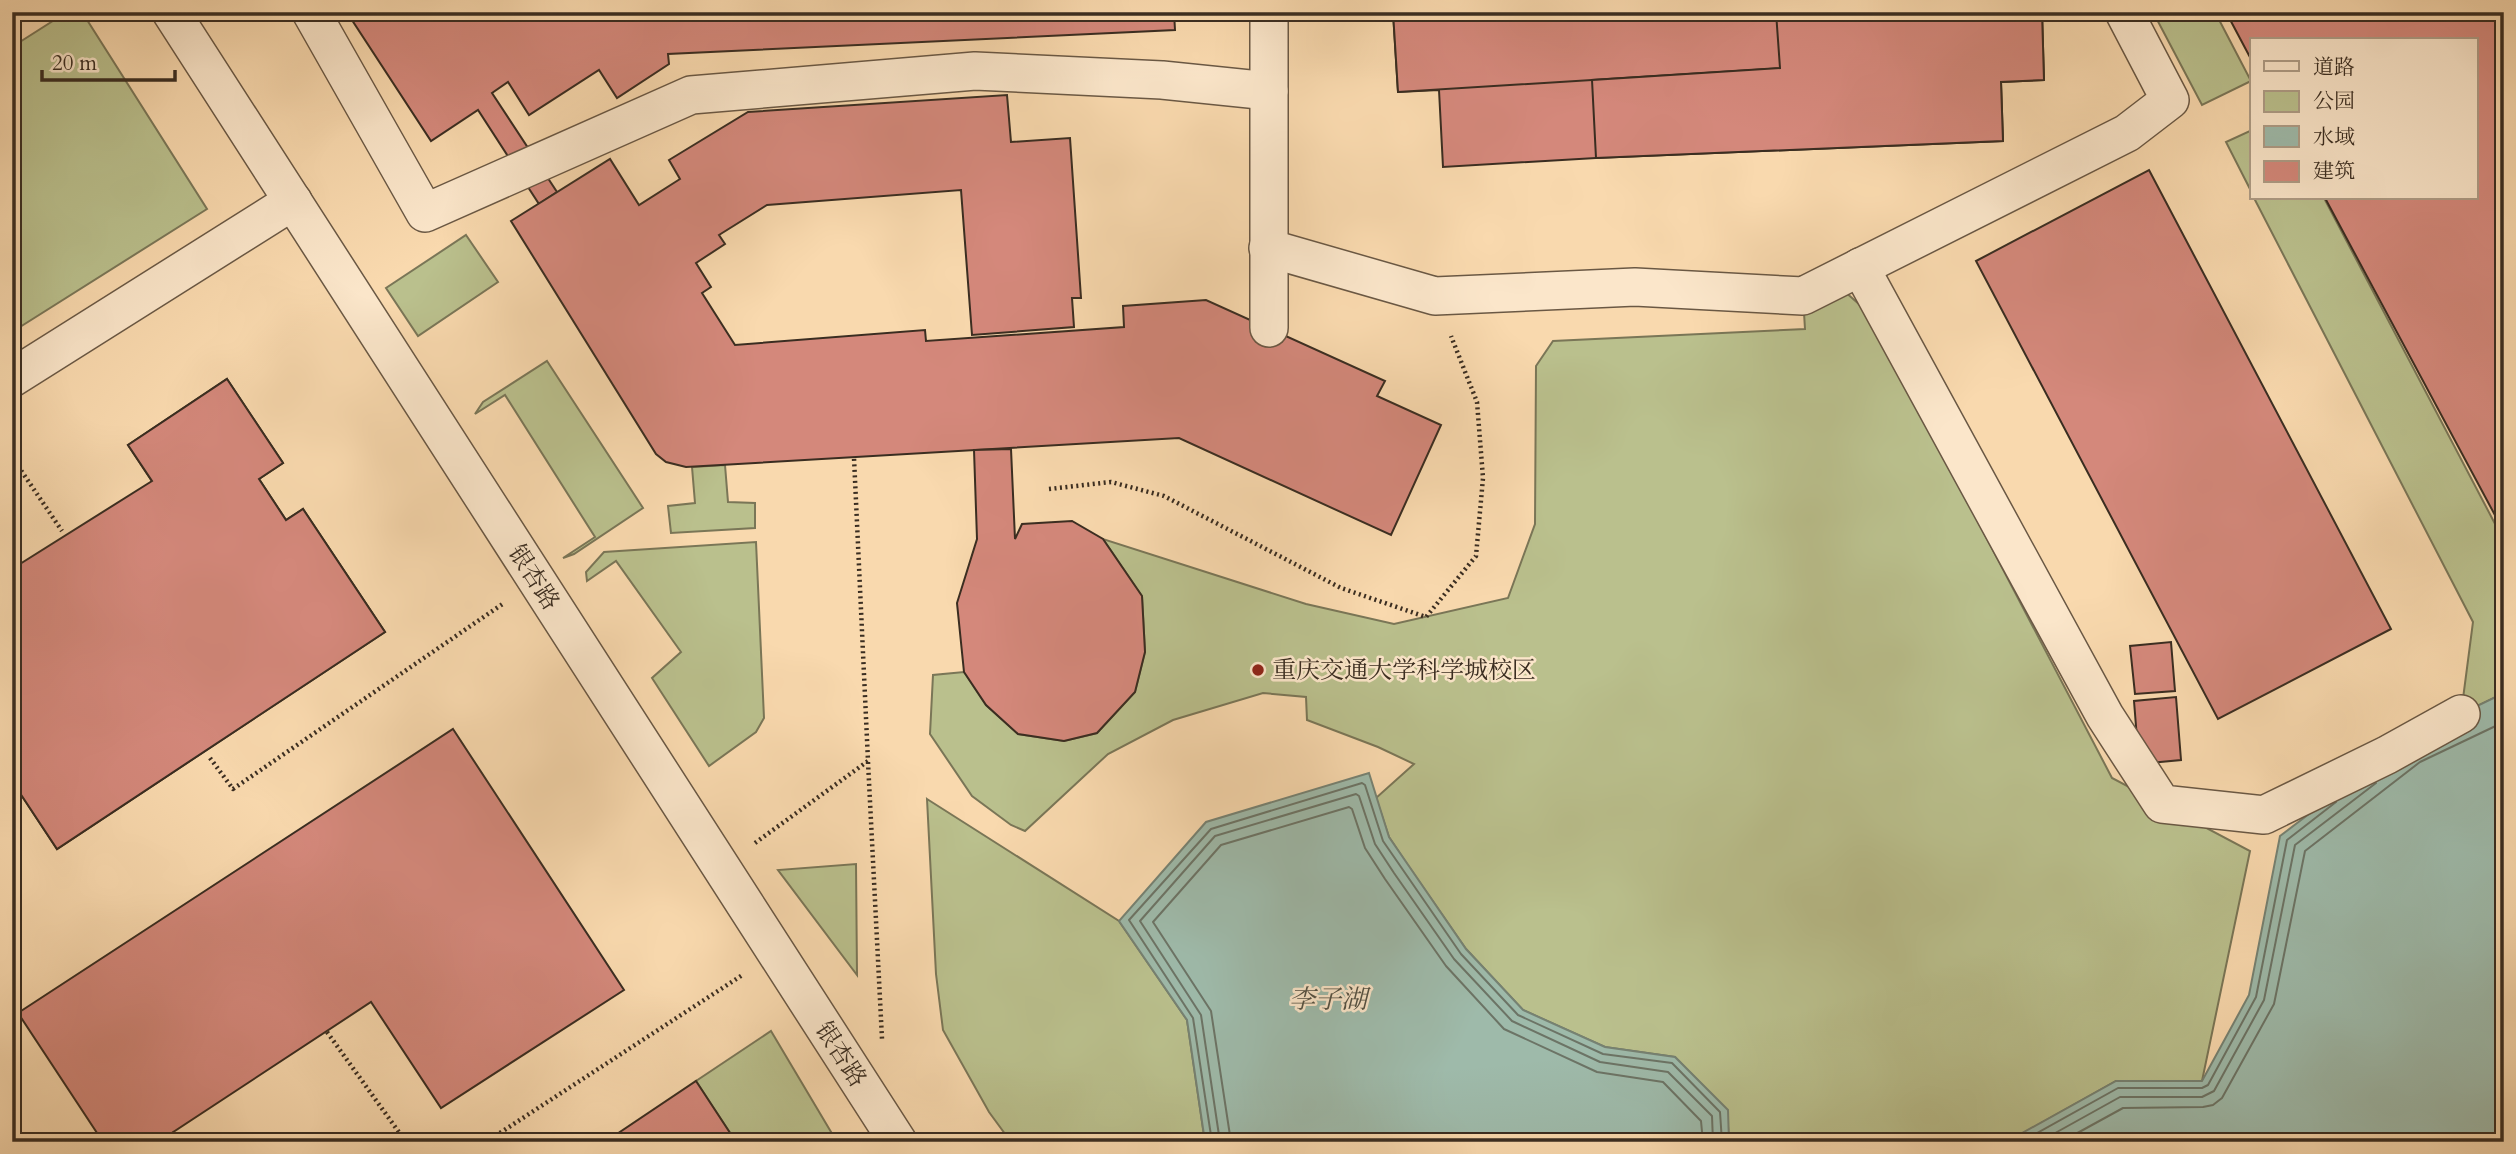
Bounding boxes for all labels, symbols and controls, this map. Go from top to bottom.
scale bar [42,38,175,82]
legend [2250,38,2478,200]
text: 20 m [52,49,97,78]
text: 道路 [2313,53,2355,82]
text: 公园 [2313,87,2355,116]
text: 水域 [2313,123,2355,152]
text: 建筑 [2313,157,2355,186]
street label: 银杏路 [500,538,567,616]
place label: 重庆交通大学科学城校区 [1272,654,1536,687]
marker: 重庆交通大学科学城校区 [1250,662,1266,678]
water label: 李子湖 [1289,982,1371,1017]
street label: 银杏路 [807,1015,874,1093]

